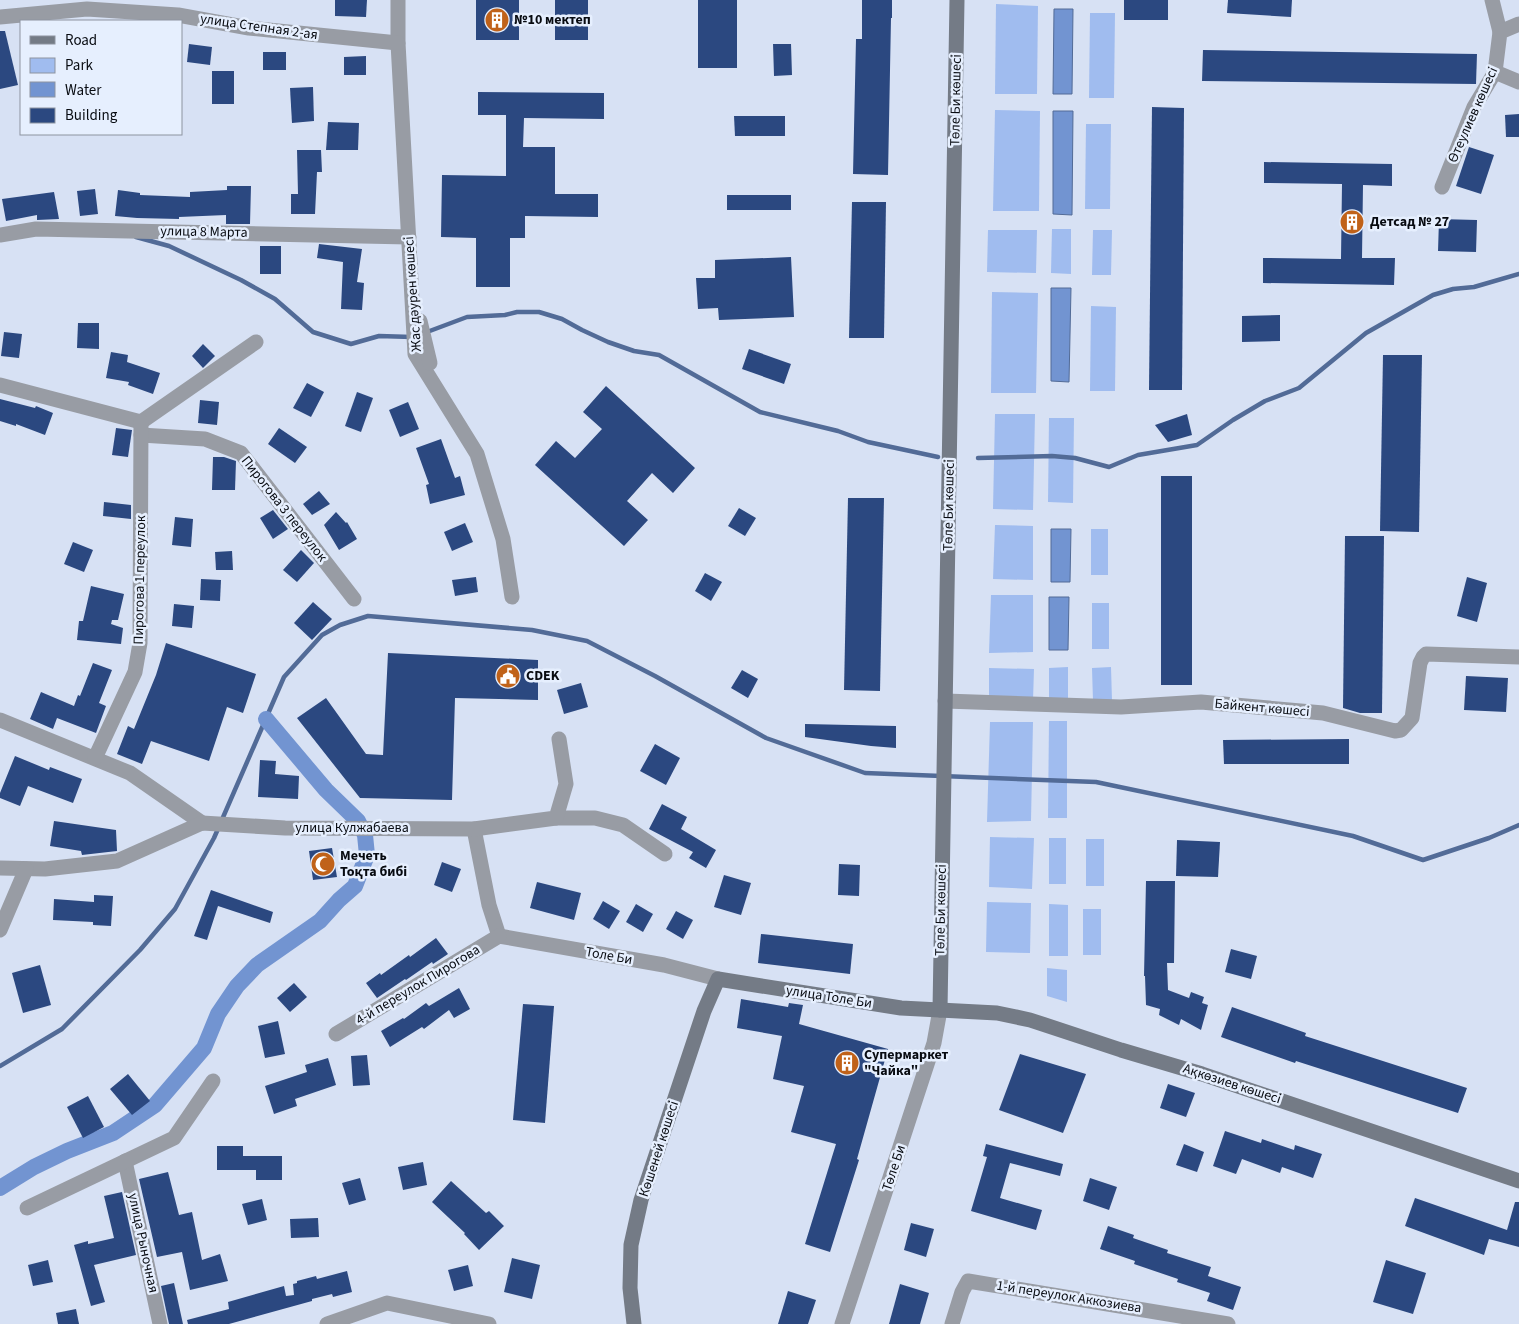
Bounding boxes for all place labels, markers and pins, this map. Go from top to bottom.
building icon: №10 мектеп [484,7,510,33]
place label: №10 мектеп [514,10,591,30]
building icon: Детсад № 27 [1339,209,1365,235]
place label: Детсад № 27 [1370,212,1449,232]
public building icon: CDEK [495,663,521,689]
place label: CDEK [526,666,560,686]
place label: Мечеть Тоқта бибі [340,846,407,882]
mosque icon: Мечеть Тоқта бибі [310,851,336,877]
place label: Супермаркет "Чайка" [864,1045,949,1081]
building icon: Супермаркет "Чайка" [834,1050,860,1076]

